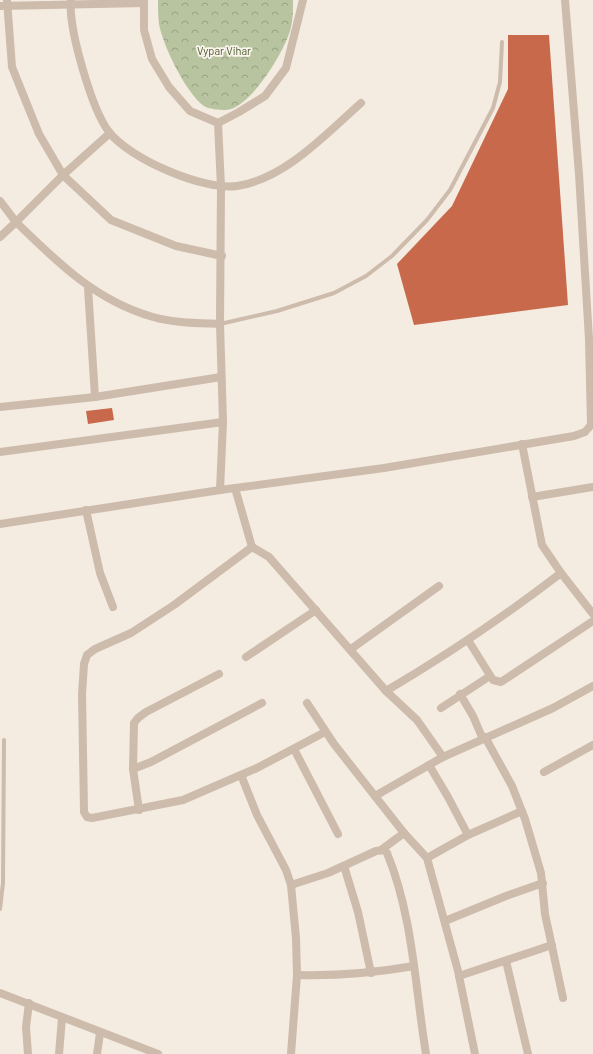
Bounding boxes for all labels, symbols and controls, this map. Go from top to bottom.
park label: Vypar Vihar [197,44,251,57]

